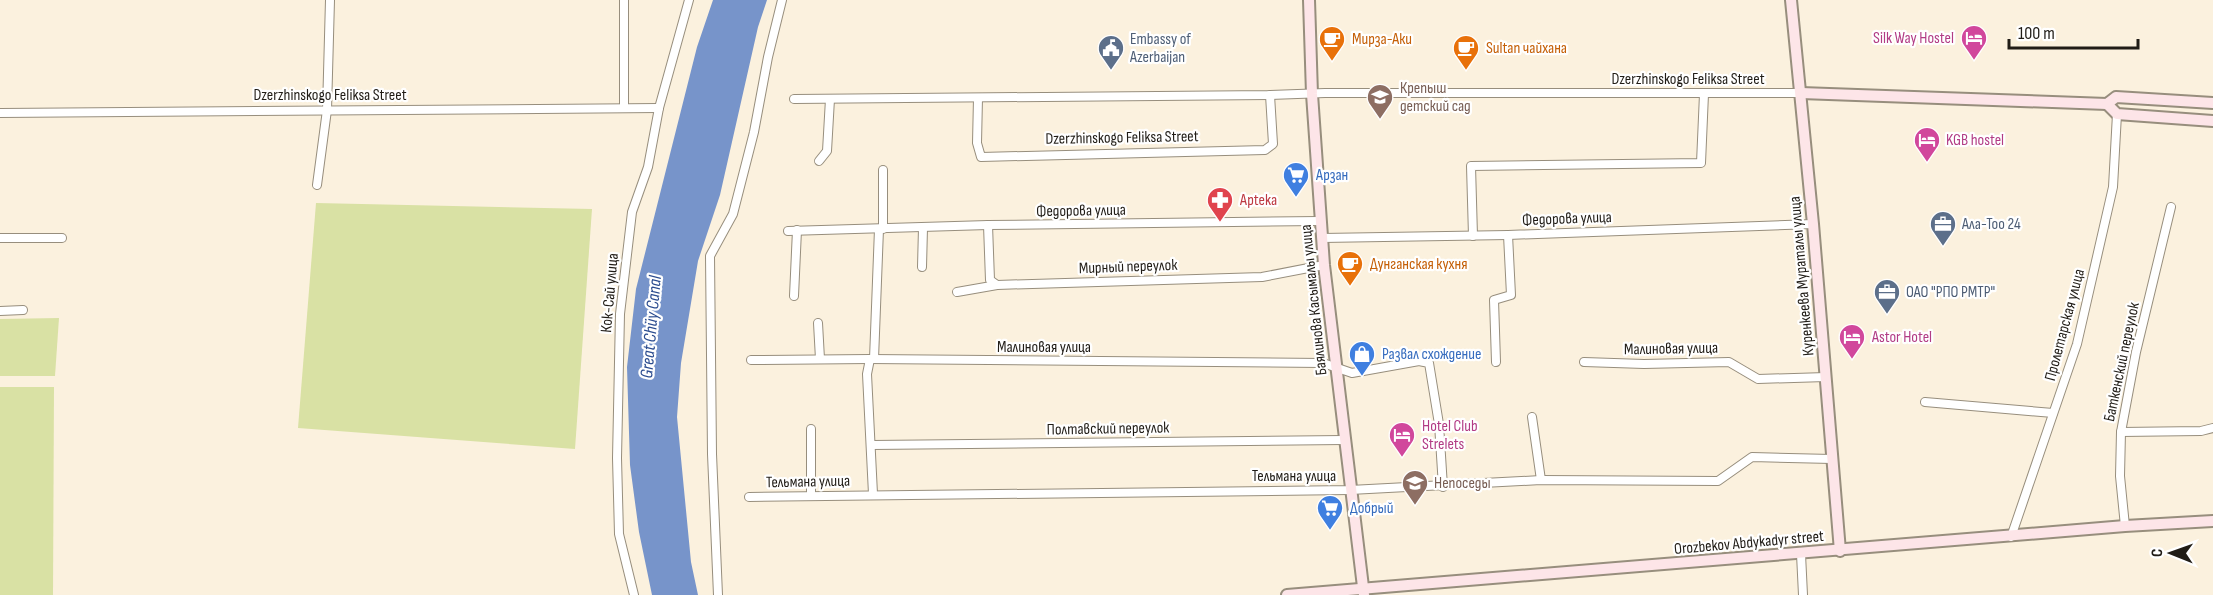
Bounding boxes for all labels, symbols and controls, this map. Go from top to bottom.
scale bar [2009,12,2138,50]
hotel icon: Silk Way Hostel [1959,23,1989,61]
text: 100 m [2018,23,2055,44]
cafe icon: Мирза-Аки [1317,24,1347,62]
place label: Silk Way Hostel [1873,29,1954,48]
place label: Embassy of Azerbaijan [1129,30,1191,67]
place label: Мирза-Аки [1352,30,1412,49]
public building icon: Embassy of Azerbaijan [1096,33,1126,71]
cafe icon: Sultan чайхана [1451,33,1481,71]
place label: Sultan чайхана [1486,39,1567,58]
street label: Dzerzhinskogo Feliksa Street [1611,70,1765,89]
place label: Крепыш детский сад [1400,79,1471,116]
school or university icon: Крепыш детский сад [1365,82,1395,120]
street label: Dzerzhinskogo Feliksa Street [253,86,407,105]
hotel icon: KGB hostel [1912,125,1942,163]
street label: Dzerzhinskogo Feliksa Street [1045,127,1199,149]
place label: KGB hostel [1946,131,2004,150]
supermarket icon: Арзан [1281,160,1311,198]
place label: Арзан [1315,166,1348,185]
pharmacy icon: Apteka [1205,185,1235,223]
place label: Apteka [1239,191,1277,210]
street label: Куренкеева Мураталы улица [1786,195,1818,357]
street label: Федорова улица [1036,201,1126,221]
street label: Федорова улица [1522,208,1612,230]
office icon: Ала-Тоо 24 [1928,209,1958,247]
place label: Ала-Тоо 24 [1961,215,2021,234]
street label: Баялинова Касымалы улица [1297,224,1331,376]
cafe icon: Дунганская кухня [1335,249,1365,287]
street label: Кок-Сай улица [597,252,623,334]
place label: Дунганская кухня [1370,255,1468,274]
street label: Мирный переулок [1078,256,1179,278]
street label: Пролетарская улица [2041,267,2089,383]
water label: Great Chüy Canal [636,274,666,379]
office icon: ОАО "РПО РМТР" [1872,277,1902,315]
place label: ОАО "РПО РМТР" [1906,283,1995,302]
street label: Баткенский переулок [2100,300,2144,423]
hotel icon: Astor Hotel [1837,322,1867,360]
place label: Astor Hotel [1871,328,1932,347]
street label: Малиновая улица [997,338,1091,357]
shop icon: Развал схождение [1347,339,1377,377]
street label: Малиновая улица [1624,339,1718,359]
place label: Развал схождение [1382,345,1481,364]
place label: Hotel Club Strelets [1422,417,1478,454]
street label: Полтавский переулок [1047,418,1170,440]
hotel icon: Hotel Club Strelets [1387,420,1417,458]
street label: Тельмана улица [1252,467,1336,486]
school or university icon: Непоседы [1400,468,1430,506]
street label: Тельмана улица [766,472,850,492]
place label: Непоседы [1434,474,1491,493]
supermarket icon: Добрый [1315,493,1345,531]
place label: Добрый [1350,499,1393,518]
north arrow [2141,523,2201,583]
street label: Orozbekov Abdykadyr street [1673,527,1825,559]
text: С [2148,548,2167,557]

